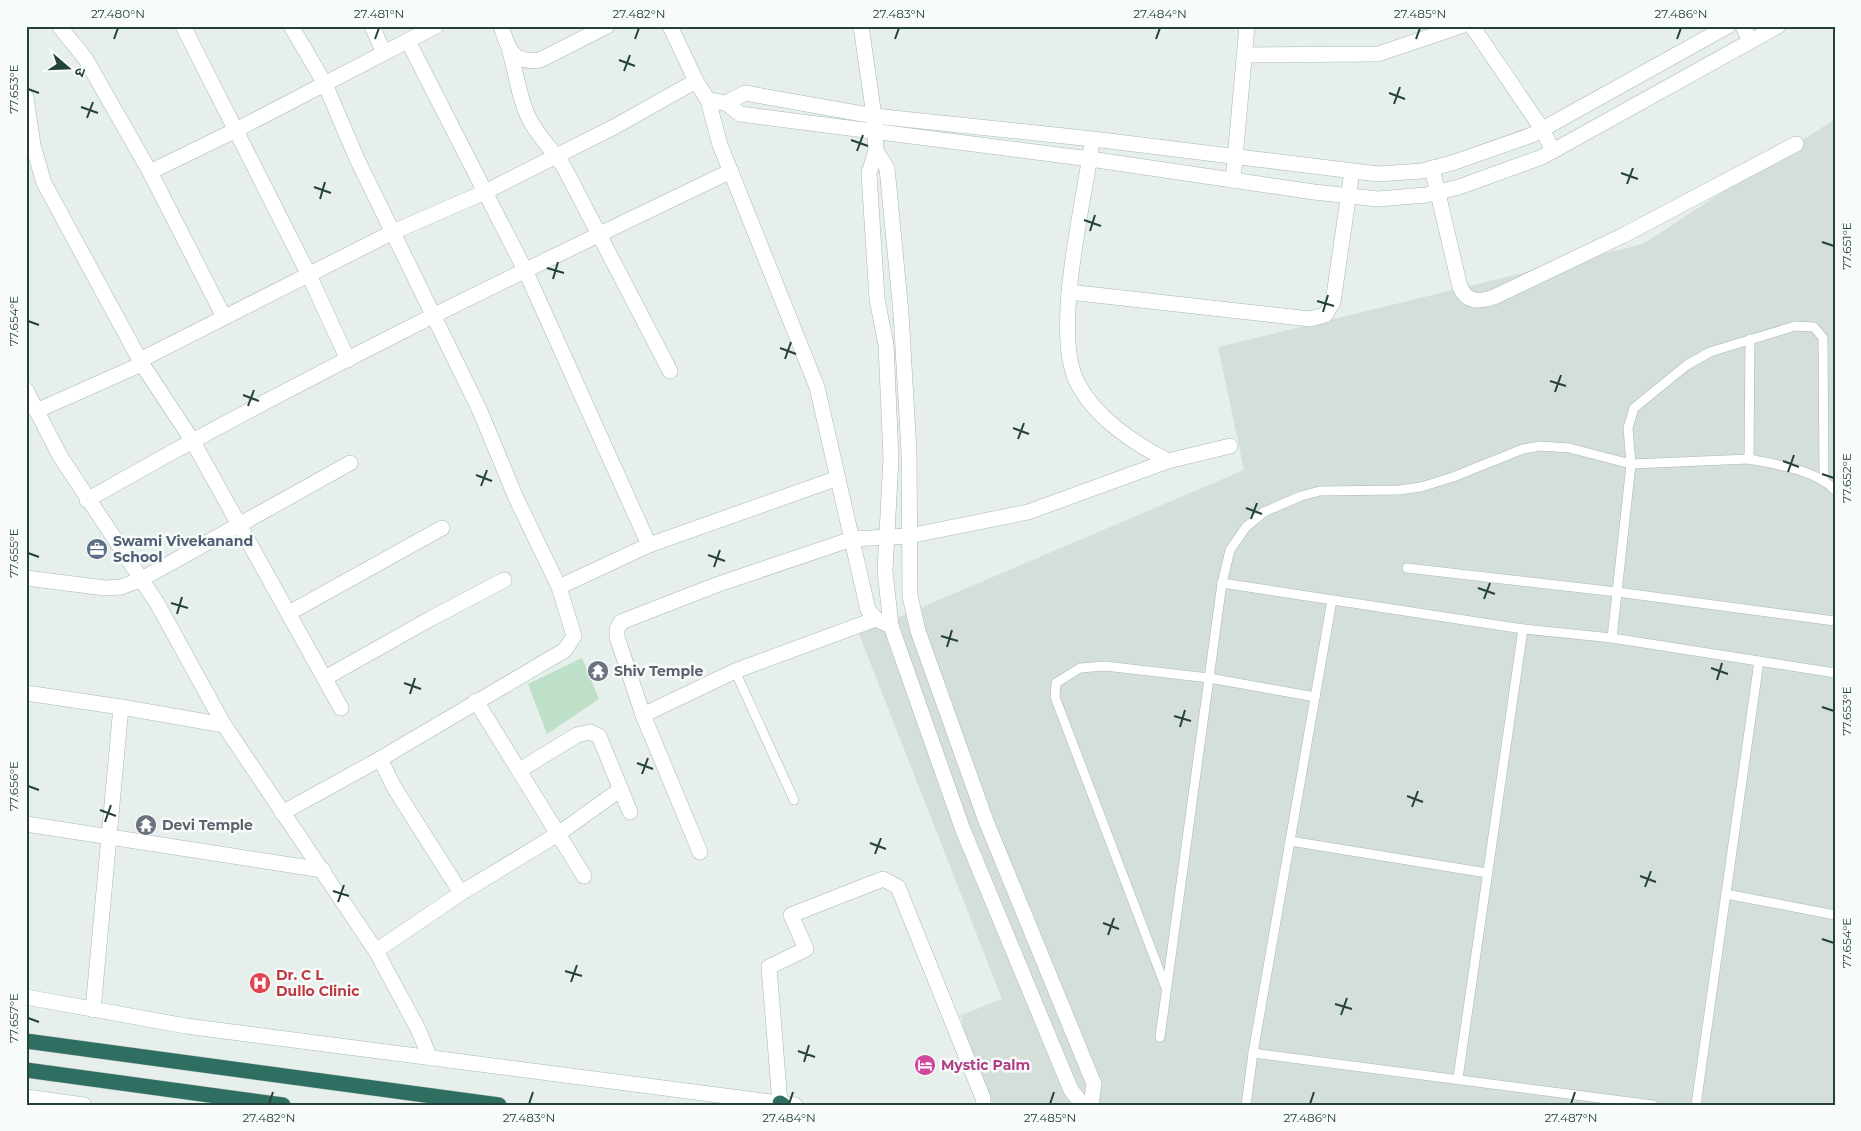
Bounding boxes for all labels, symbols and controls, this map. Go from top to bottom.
text: 27.480°N [91,6,145,21]
text: 27.481°N [354,6,404,21]
text: 27.482°N [613,6,665,21]
text: 27.483°N [873,6,925,21]
text: 27.484°N [1133,6,1187,21]
text: 27.485°N [1394,6,1446,21]
text: 27.486°N [1654,6,1708,21]
north arrow [42,42,92,92]
text: 77.653°E [6,64,21,114]
text: उ [70,65,90,80]
text: 77.651°E [1839,222,1854,270]
text: 77.654°E [6,296,21,346]
text: 77.652°E [1839,453,1854,503]
text: 77.655°E [6,528,21,578]
place label: Swami Vivekanand School [113,532,253,566]
office icon: Swami Vivekanand School [85,537,109,561]
temple icon: Shiv Temple [586,659,610,683]
place label: Shiv Temple [614,662,703,680]
text: 77.653°E [1839,686,1854,736]
text: 77.656°E [6,761,21,811]
temple icon: Devi Temple [134,813,158,837]
place label: Devi Temple [162,816,253,834]
text: 77.654°E [1839,918,1854,968]
place label: Dr. C L Dullo Clinic [276,966,360,1000]
hospital icon: Dr. C L Dullo Clinic [248,971,272,995]
text: 77.657°E [6,993,21,1043]
hotel icon: Mystic Palm [913,1053,937,1077]
place label: Mystic Palm [941,1056,1030,1074]
text: 27.482°N [243,1110,295,1125]
text: 27.483°N [503,1110,555,1125]
text: 27.484°N [762,1110,816,1125]
text: 27.485°N [1024,1110,1076,1125]
text: 27.486°N [1283,1110,1337,1125]
text: 27.487°N [1544,1110,1598,1125]

